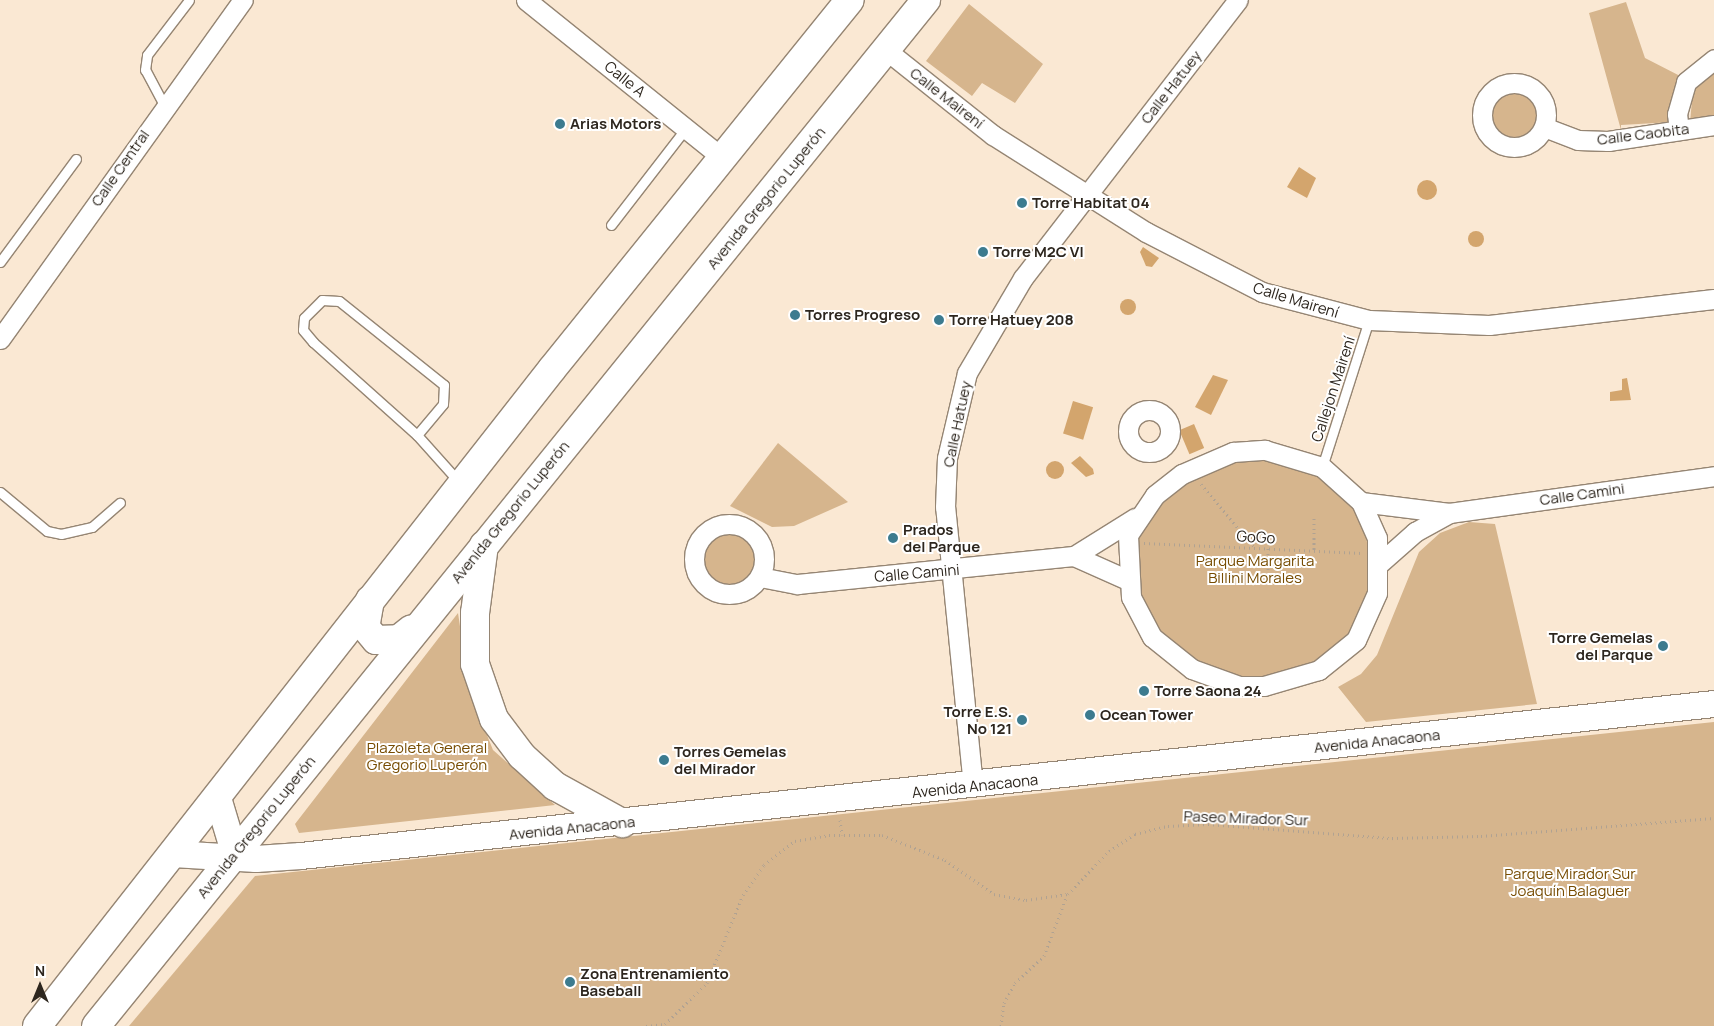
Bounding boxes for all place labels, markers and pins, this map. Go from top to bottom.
place label: Arias Motors [570,115,661,133]
marker: Arias Motors [554,118,566,130]
place label: Torre Habitat 04 [1032,194,1150,212]
marker: Torre Habitat 04 [1016,197,1028,209]
place label: Torre M2C VI [993,243,1084,261]
marker: Torre M2C VI [977,246,989,258]
place label: Torres Progreso [805,306,920,324]
marker: Torres Progreso [789,309,801,321]
place label: Torre Hatuey 208 [949,311,1074,329]
marker: Torre Hatuey 208 [933,314,945,326]
place label: Prados del Parque [903,520,980,555]
marker: Prados del Parque [887,532,899,544]
place label: Torre Gemelas del Parque [1549,628,1653,663]
marker: Torre Gemelas del Parque [1657,640,1669,652]
place label: Torre Saona 24 [1154,682,1262,700]
marker: Torre Saona 24 [1138,685,1150,697]
place label: Torre E.S. No 121 [944,702,1012,737]
place label: Ocean Tower [1100,706,1193,724]
marker: Ocean Tower [1084,709,1096,721]
marker: Torre E.S. No 121 [1016,714,1028,726]
place label: Torres Gemelas del Mirador [674,742,786,777]
marker: Torres Gemelas del Mirador [658,754,670,766]
place label: Zona Entrenamiento Baseball [580,964,729,999]
marker: Zona Entrenamiento Baseball [564,976,576,988]

